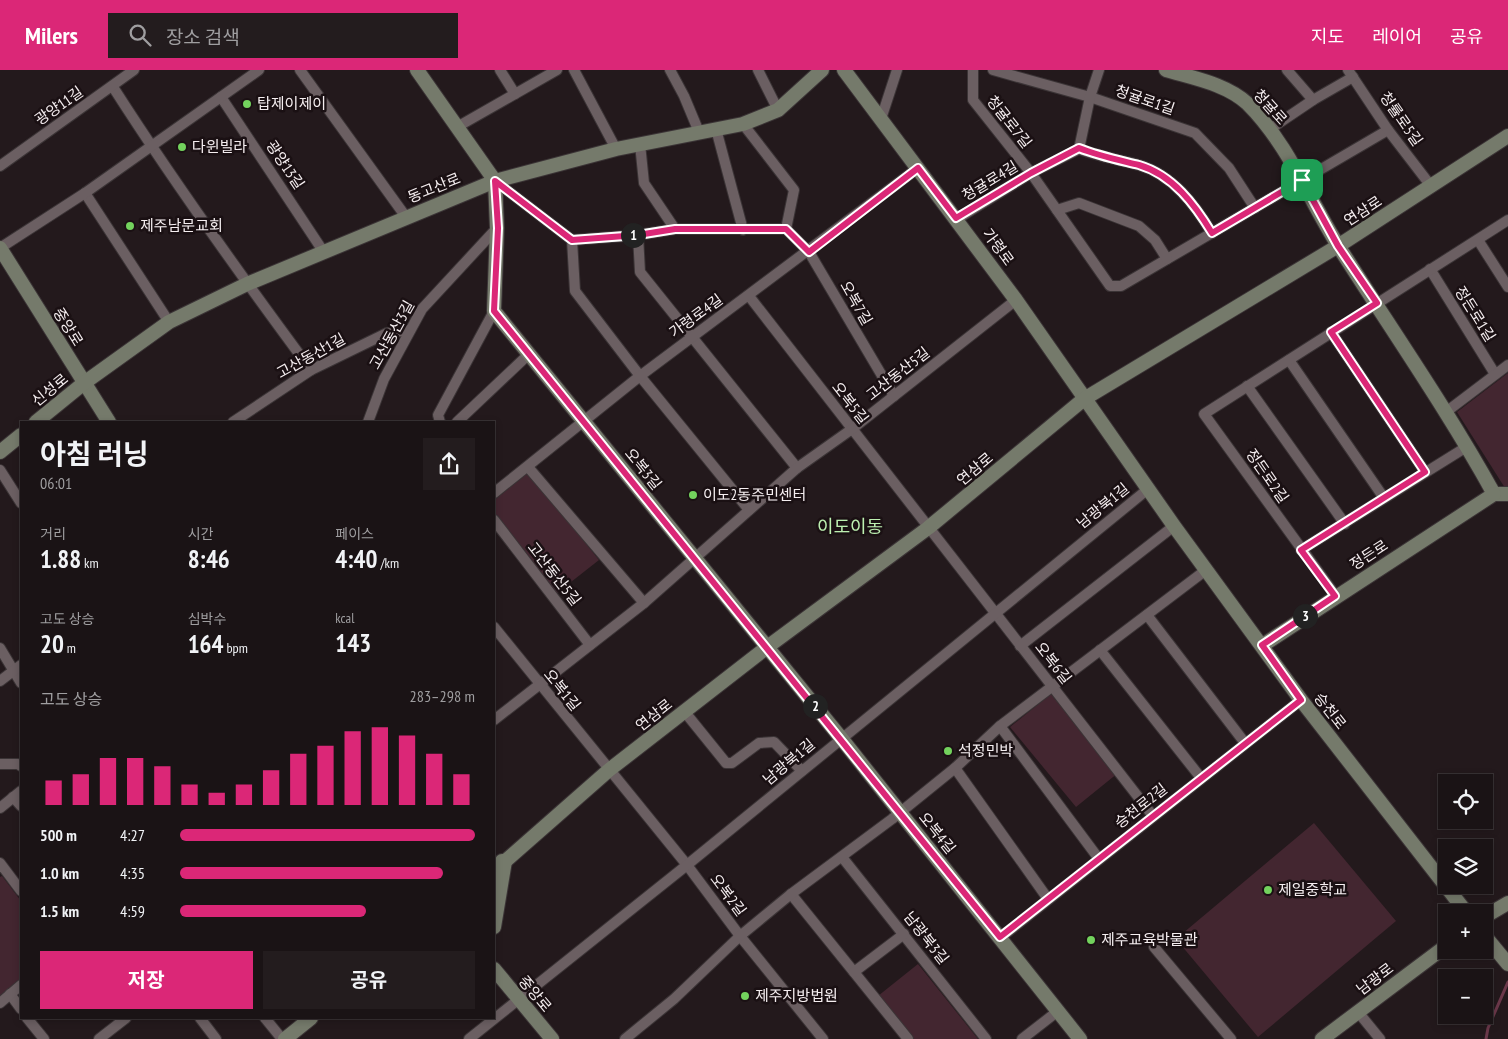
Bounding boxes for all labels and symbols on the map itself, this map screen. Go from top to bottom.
street label: 청귤로1길 [1113,80,1178,119]
street label: 광양11길 [31,82,87,129]
street label: 청귤로 [1249,85,1291,128]
street label: 청률로5길 [1376,88,1427,150]
street label: 청귤로7길 [983,91,1036,152]
place label: 탑제이제이 [257,94,326,113]
marker: 탑제이제이 [241,98,253,110]
place label: 다윈빌라 [192,137,247,156]
street label: 광양13길 [262,137,309,193]
marker: 다윈빌라 [176,141,188,153]
street label: 청귤로4길 [958,156,1021,205]
pin [1281,159,1323,201]
street label: 동고산로 [405,168,463,207]
street label: 연삼로 [1340,191,1385,230]
place label: 제주남문교회 [140,216,223,235]
marker: 제주남문교회 [124,220,136,232]
pin: 1 [620,222,646,248]
street label: 가령로 [979,224,1018,269]
street label: 오복7길 [836,277,877,328]
street label: 정든로1길 [1451,282,1500,345]
street label: 가령로4길 [665,290,726,341]
street label: 고산동산3길 [365,297,418,372]
street label: 중앙로 [49,304,87,349]
street label: 고산동산1길 [273,329,348,382]
street label: 고산동산5길 [862,343,933,404]
street label: 신성로 [28,369,72,410]
street label: 오복5길 [828,378,873,428]
street label: 오복3길 [621,444,666,493]
street label: 정든로2길 [1242,445,1293,507]
street label: 연삼로 [953,448,997,489]
street label: 남광북1길 [1073,479,1133,532]
place label: 이도2동주민센터 [703,485,806,504]
marker: 이도2동주민센터 [687,489,699,501]
district label: 이도이동 [817,515,883,538]
street label: 정든로 [1346,535,1391,574]
street label: 고산동산5길 [524,538,585,609]
pin: 3 [1292,604,1318,628]
street label: 오복6길 [1031,638,1076,688]
street label: 오복1길 [540,665,585,714]
street label: 승천로 [1310,689,1351,733]
street label: 연삼로 [632,694,676,735]
pin: 2 [802,694,828,718]
street label: 남광북1길 [759,734,819,789]
place label: 석정민박 [958,741,1013,760]
marker: 석정민박 [942,745,954,757]
street label: 승천로2길 [1110,779,1171,832]
street label: 오복4길 [915,808,960,857]
street label: 오복2길 [706,870,750,920]
place label: 제일중학교 [1278,880,1347,899]
marker: 제일중학교 [1262,884,1274,896]
street label: 남광북3길 [900,907,953,968]
place label: 제주교육박물관 [1101,930,1198,949]
marker: 제주교육박물관 [1085,934,1097,946]
street label: 남광로 [1352,959,1397,999]
street label: 중앙로 [515,972,556,1016]
place label: 제주지방법원 [755,986,838,1005]
marker: 제주지방법원 [739,990,751,1002]

